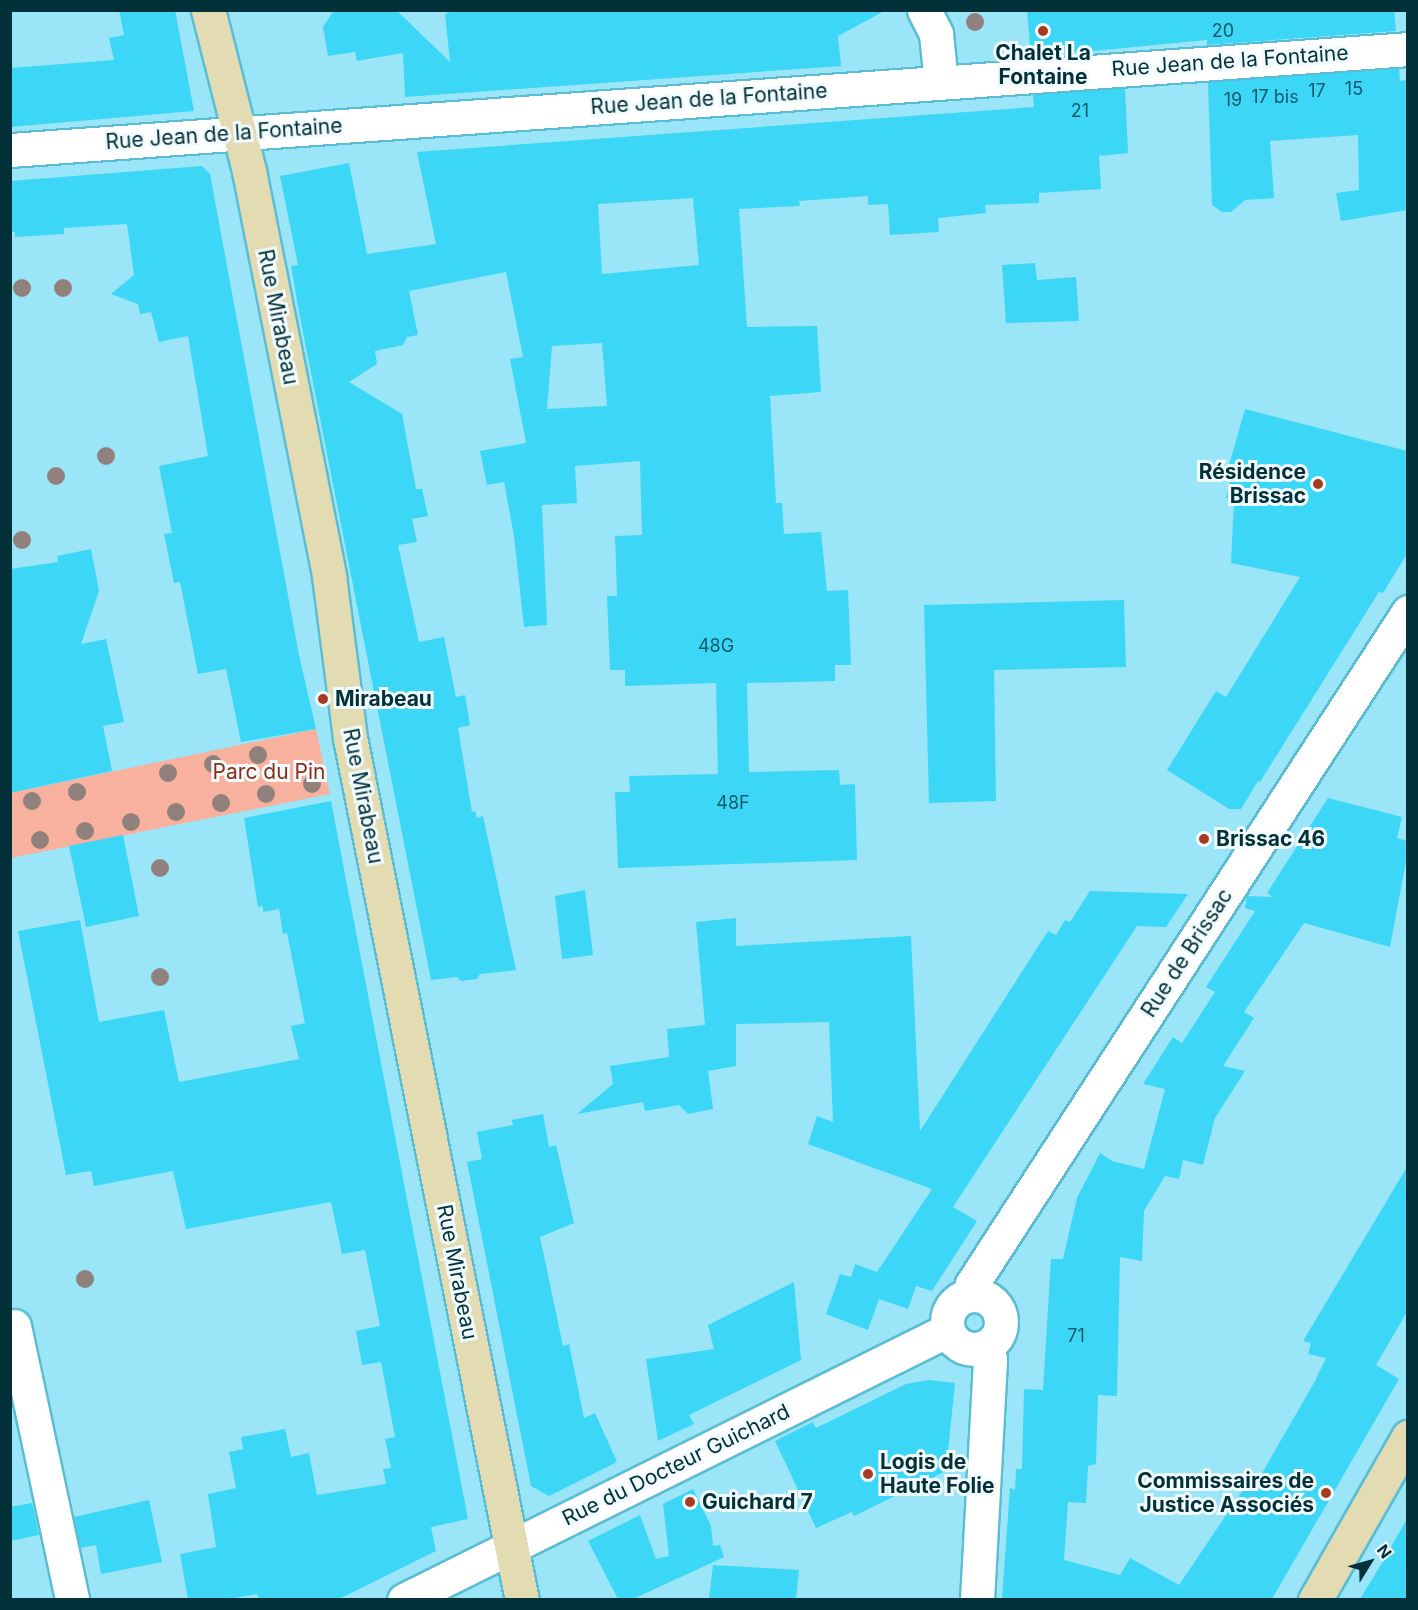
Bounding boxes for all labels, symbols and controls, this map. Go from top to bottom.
house number: 20 [1212,20,1234,42]
marker: Chalet La Fontaine [1036,24,1050,38]
place label: Chalet La Fontaine [995,40,1091,90]
street label: Rue Jean de la Fontaine [1111,40,1349,82]
street label: Rue Jean de la Fontaine [590,78,828,120]
house number: 15 [1345,78,1363,100]
house number: 17 [1308,80,1326,102]
house number: 17 bis [1251,86,1299,108]
house number: 19 [1224,89,1242,111]
house number: 21 [1071,100,1089,122]
street label: Rue Jean de la Fontaine [105,113,343,155]
street label: Rue Mirabeau [253,247,303,387]
place label: Résidence Brissac [1199,459,1306,509]
marker: Résidence Brissac [1311,477,1325,491]
house number: 48G [698,635,734,657]
place label: Mirabeau [335,686,432,712]
marker: Mirabeau [316,692,330,706]
street label: Rue Mirabeau [338,726,388,866]
park label: Parc du Pin [213,759,325,785]
house number: 48F [716,792,750,814]
place label: Brissac 46 [1216,826,1325,852]
marker: Brissac 46 [1197,832,1211,846]
street label: Rue de Brissac [1136,884,1238,1022]
street label: Rue Mirabeau [432,1202,482,1342]
house number: 71 [1067,1325,1085,1347]
street label: Rue du Docteur Guichard [558,1399,794,1531]
place label: Logis de Haute Folie [880,1449,994,1499]
marker: Logis de Haute Folie [861,1467,875,1481]
place label: Commissaires de Justice Associés [1137,1468,1314,1518]
marker: Commissaires de Justice Associés [1319,1486,1333,1500]
place label: Guichard 7 [702,1489,813,1515]
marker: Guichard 7 [683,1495,697,1509]
north arrow [1340,1532,1400,1592]
text: N [1373,1540,1396,1562]

